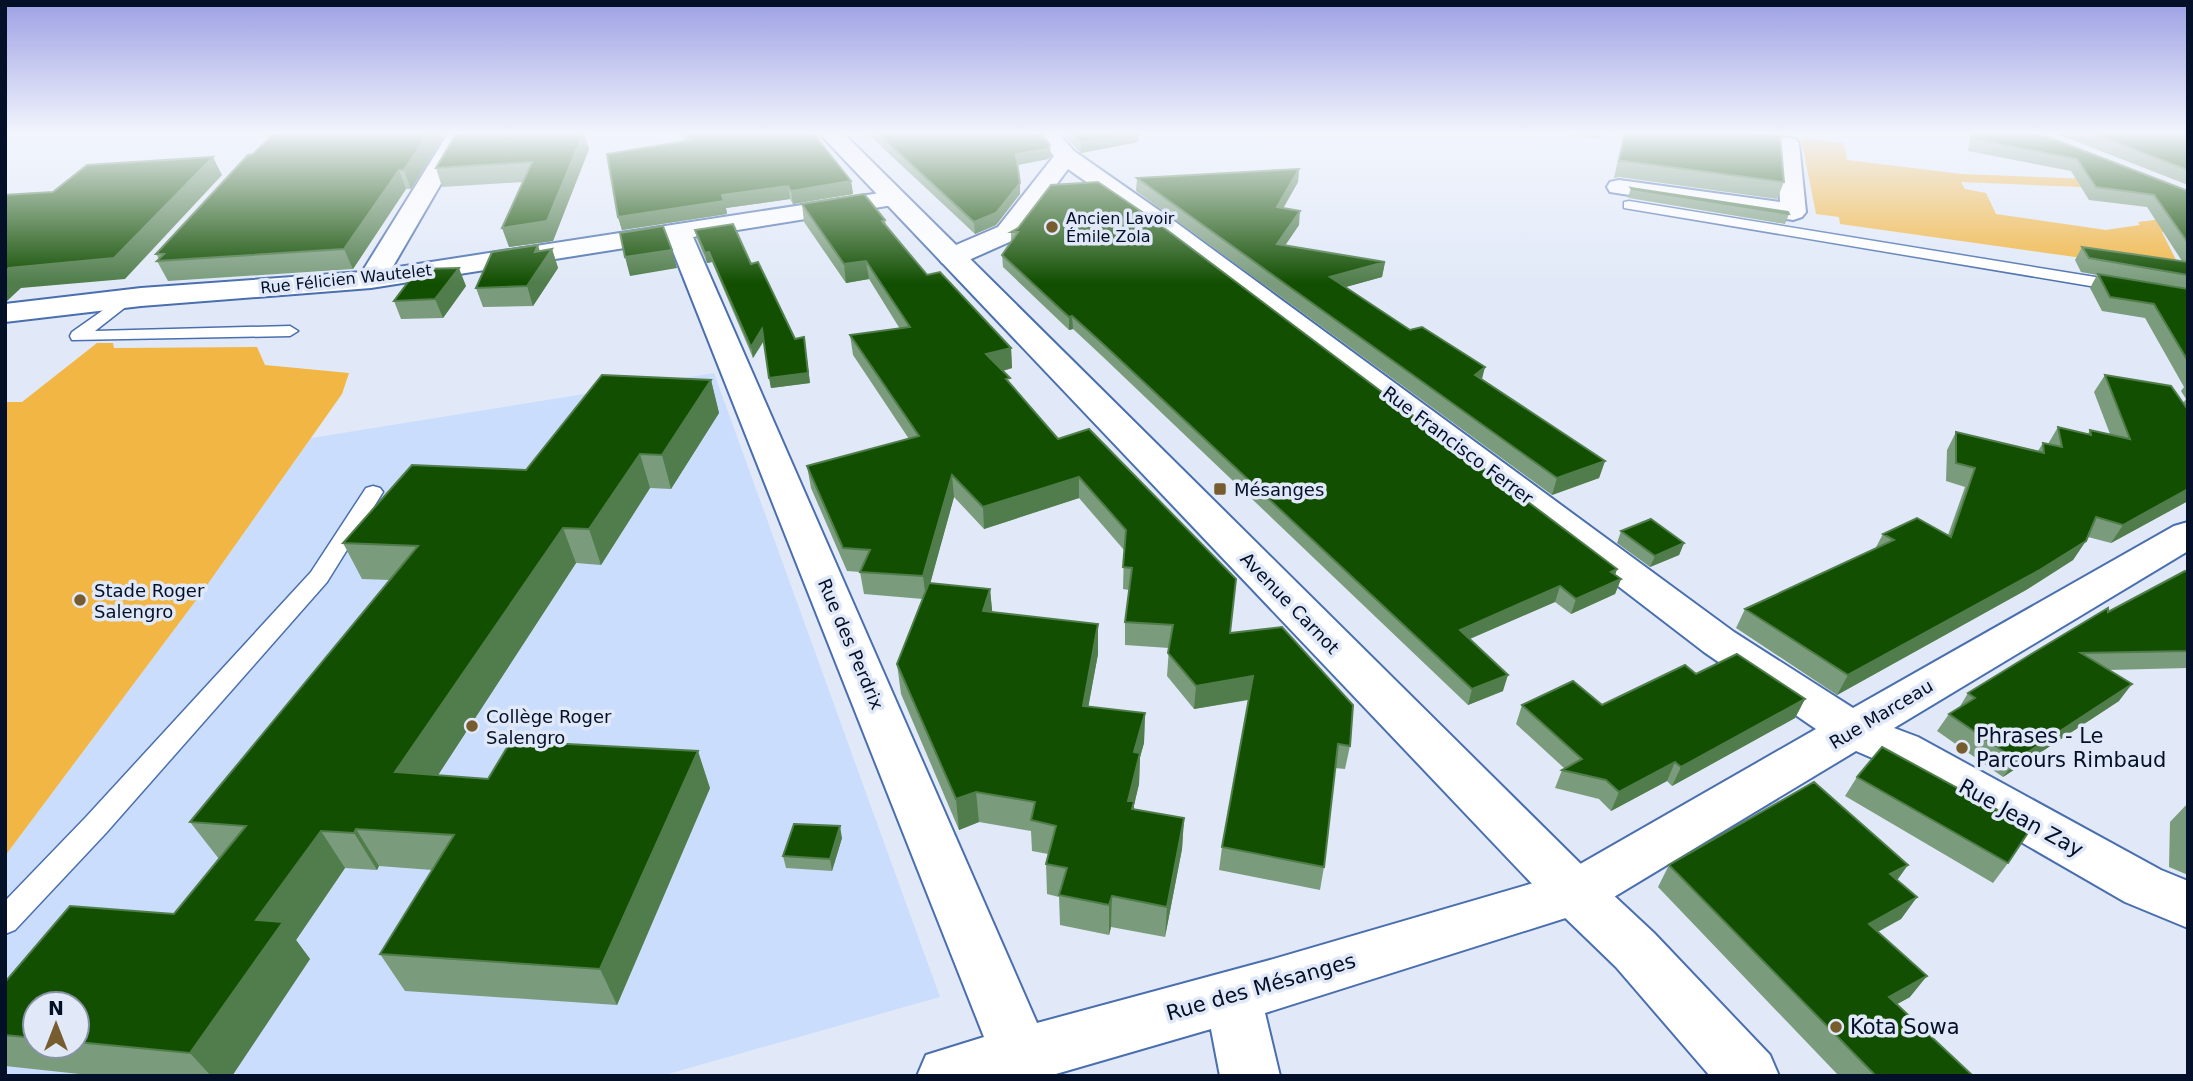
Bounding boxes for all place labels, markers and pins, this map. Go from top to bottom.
place label: Ancien Lavoir Émile Zola [1066,209,1175,246]
marker: Ancien Lavoir Émile Zola [1044,219,1060,235]
place label: Mésanges [1234,479,1324,500]
marker: Mésanges [1212,481,1228,497]
place label: Stade Roger Salengro [94,580,205,622]
marker: Stade Roger Salengro [72,592,88,608]
place label: Collège Roger Salengro [486,706,612,748]
marker: Collège Roger Salengro [464,718,480,734]
place label: Phrases - Le Parcours Rimbaud [1976,724,2166,772]
marker: Phrases - Le Parcours Rimbaud [1954,740,1970,756]
place label: Kota Sowa [1850,1015,1960,1039]
marker: Kota Sowa [1828,1019,1844,1035]

